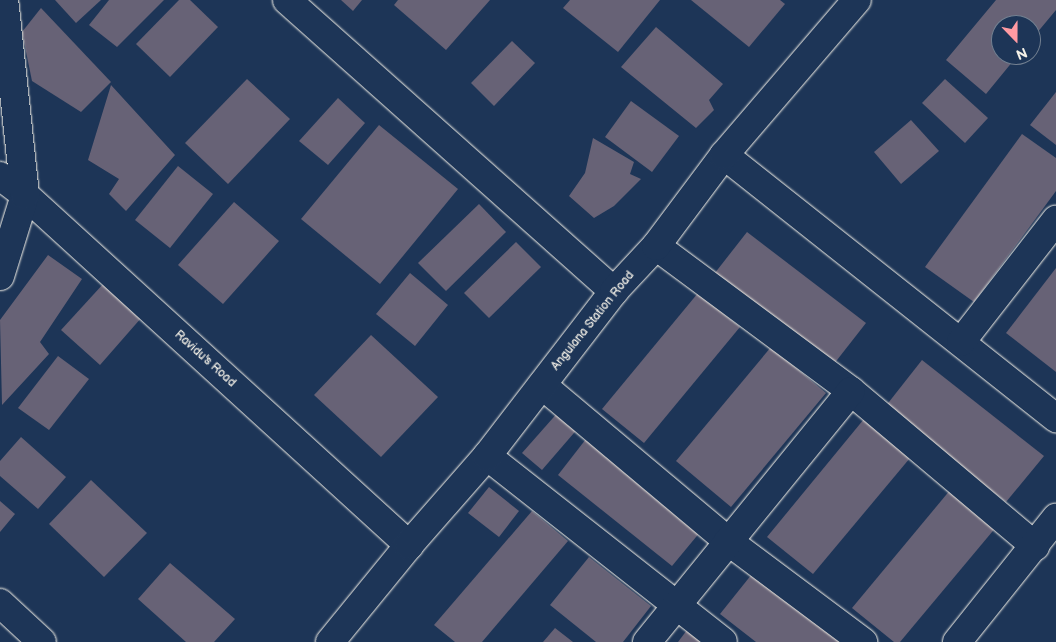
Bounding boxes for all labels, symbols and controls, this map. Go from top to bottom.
north arrow [991,15,1041,65]
text: N [1013,44,1029,63]
street label: Angulana Station Road [549,268,637,374]
street label: Ravidu's Road [171,328,239,390]

